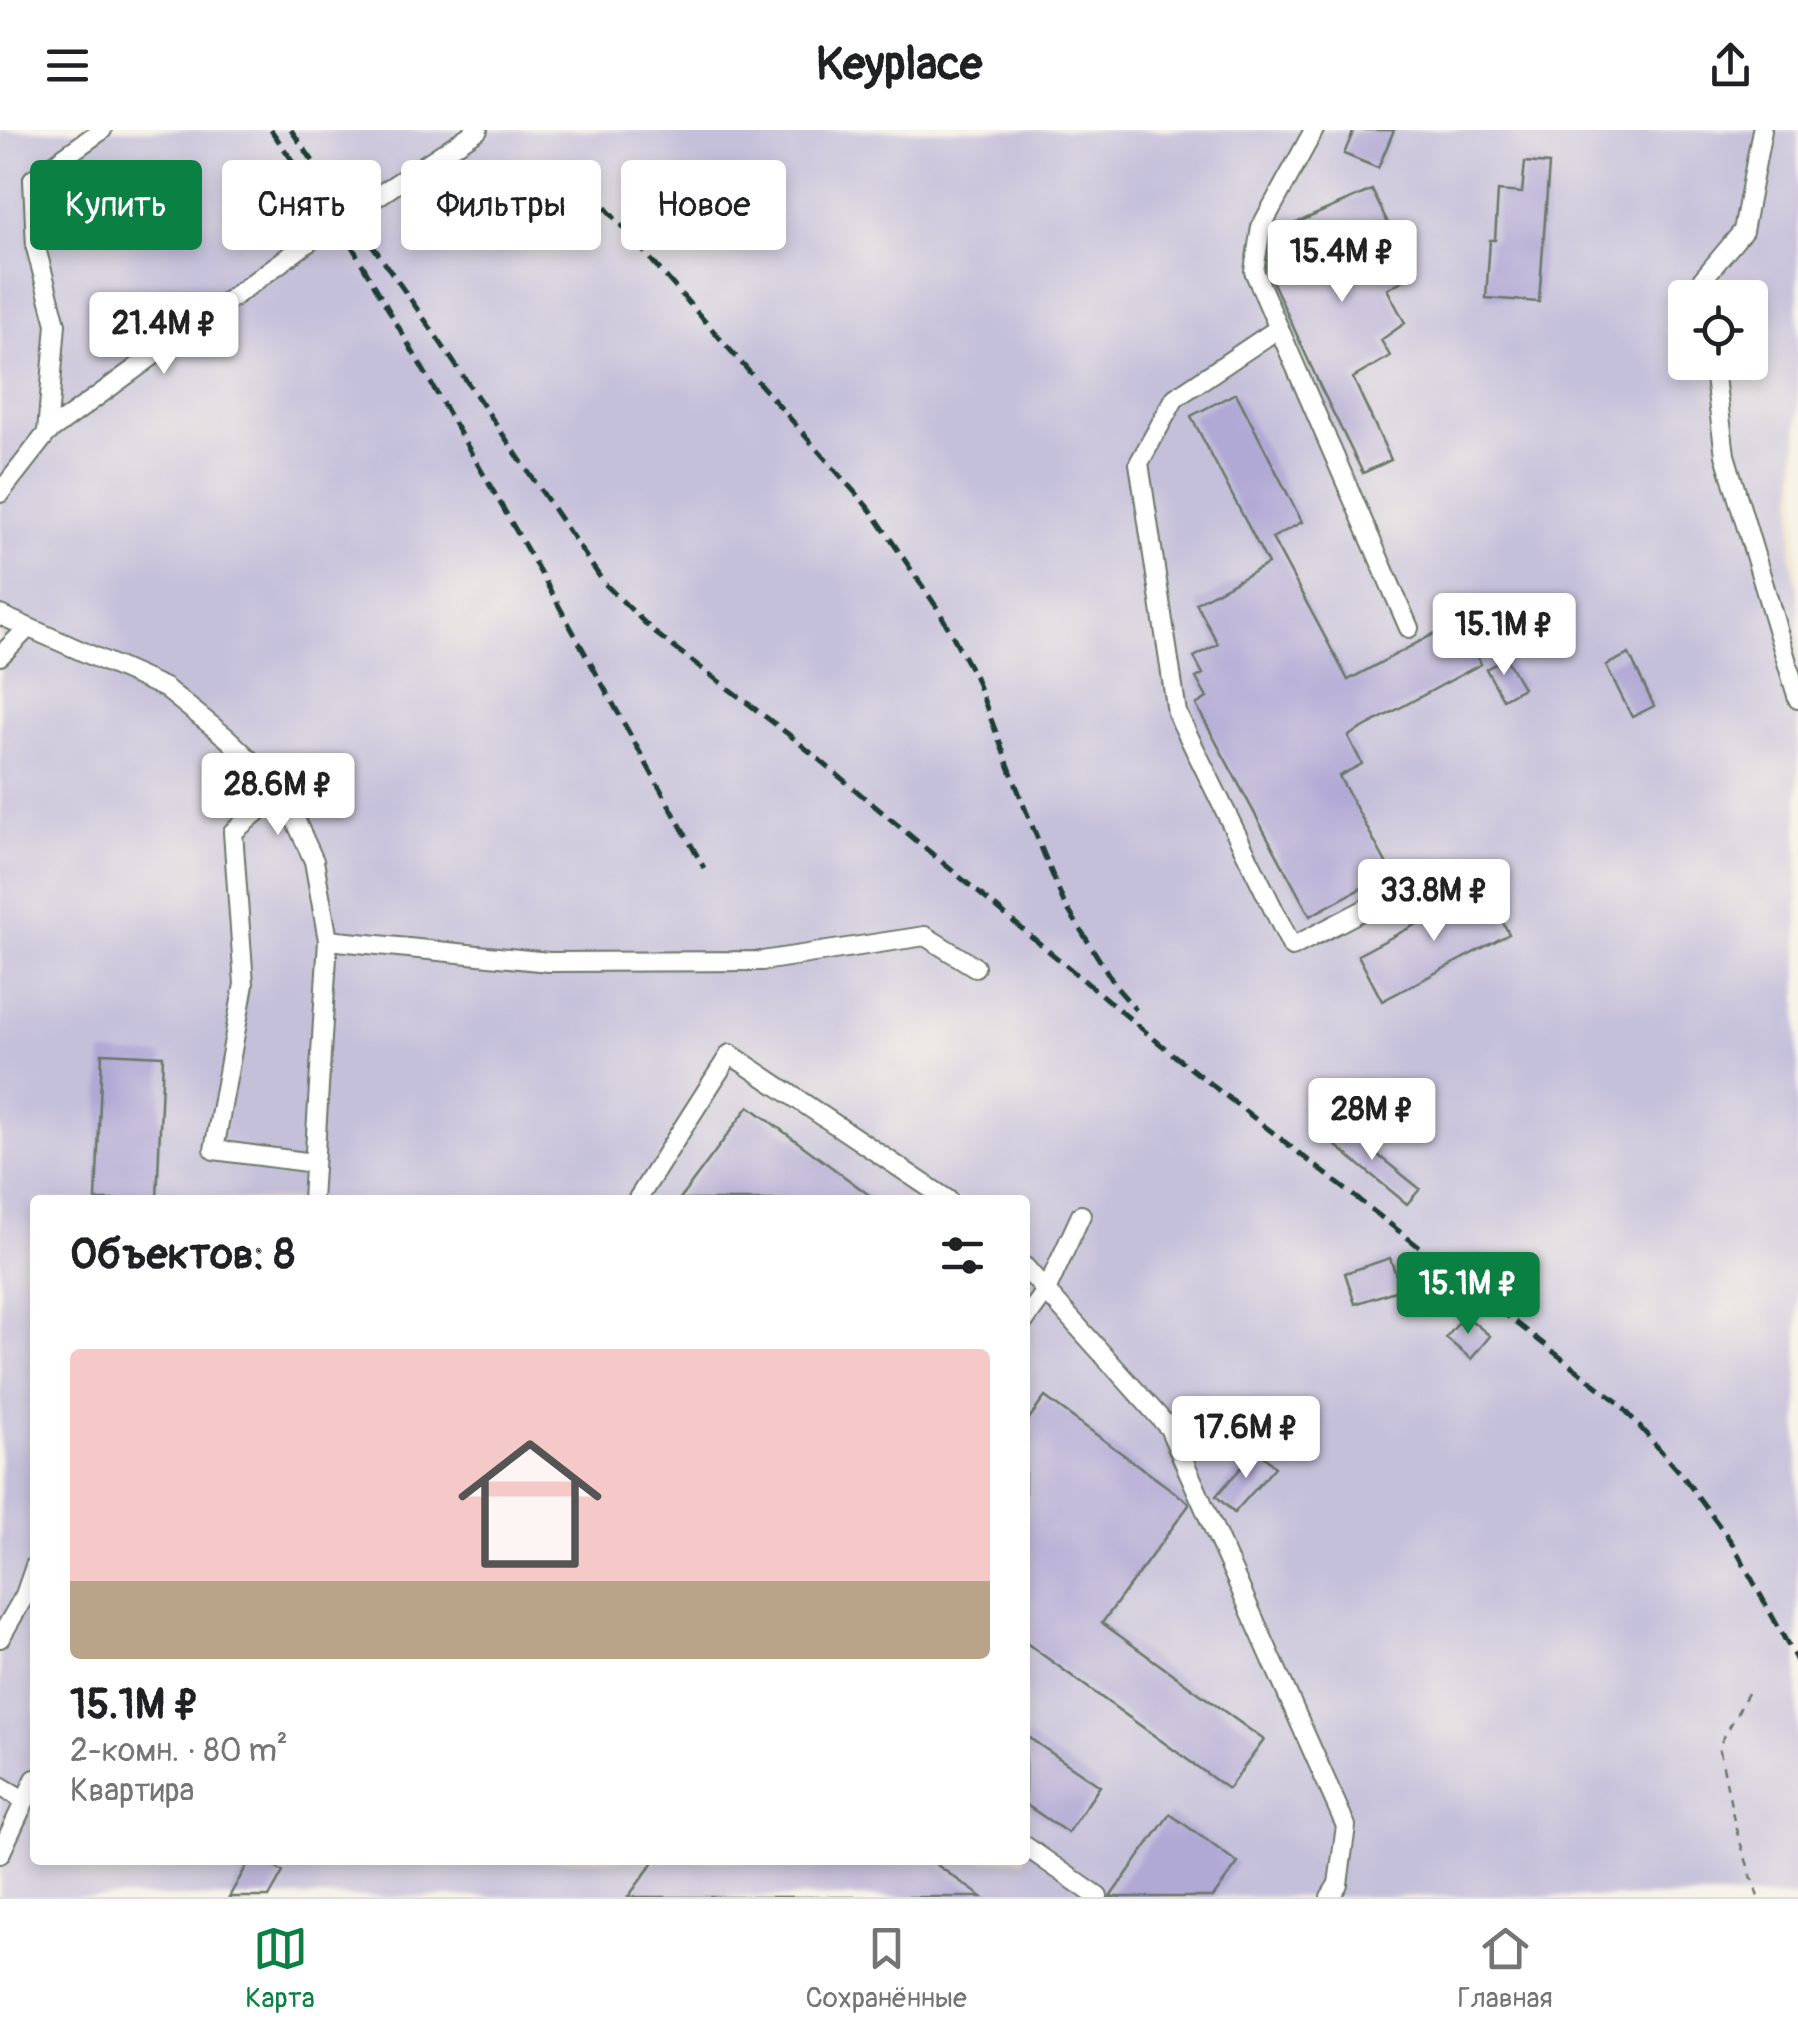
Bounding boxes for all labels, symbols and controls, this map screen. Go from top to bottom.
text: Keyplace [816,37,982,93]
icon: menu [40,38,95,93]
icon: share [1703,38,1758,93]
chip: Купить [30,160,202,250]
chip: Снять [222,160,381,250]
chip: Фильтры [401,160,601,250]
chip: Новое [621,160,786,250]
pin: 15.4M ₽ [1250,220,1434,305]
text: 15.4M ₽ [1290,232,1394,272]
map controls [1668,280,1768,380]
button: locate [1668,280,1768,380]
pin: 21.4M ₽ [72,292,256,377]
text: 21.4M ₽ [111,304,217,344]
pin: 15.1M ₽ [1412,593,1596,678]
text: 15.1M ₽ [1455,605,1553,645]
pin: 28.6M ₽ [186,753,370,838]
text: 28.6M ₽ [224,765,332,805]
pin: 33.8M ₽ [1342,859,1526,944]
text: 33.8M ₽ [1380,871,1488,911]
pin: 28M ₽ [1302,1078,1442,1163]
text: 28M ₽ [1330,1090,1414,1130]
icon: filters [935,1228,990,1283]
text: Объектов: 8 [70,1229,295,1281]
pin: 15.1M ₽ [1376,1252,1560,1337]
text: 15.1M ₽ [1419,1264,1517,1304]
pin: 17.6M ₽ [1154,1396,1338,1481]
text: 17.6M ₽ [1194,1408,1298,1448]
icon: home [440,1414,620,1594]
text: 15.1M ₽ [70,1679,199,1731]
text: 2-комн. · 80 m² [70,1731,288,1771]
text: Квартира [70,1771,194,1811]
tab: Карта [245,1921,315,2016]
tab: Сохранённые [805,1921,967,2016]
tab: Главная [1458,1921,1553,2016]

